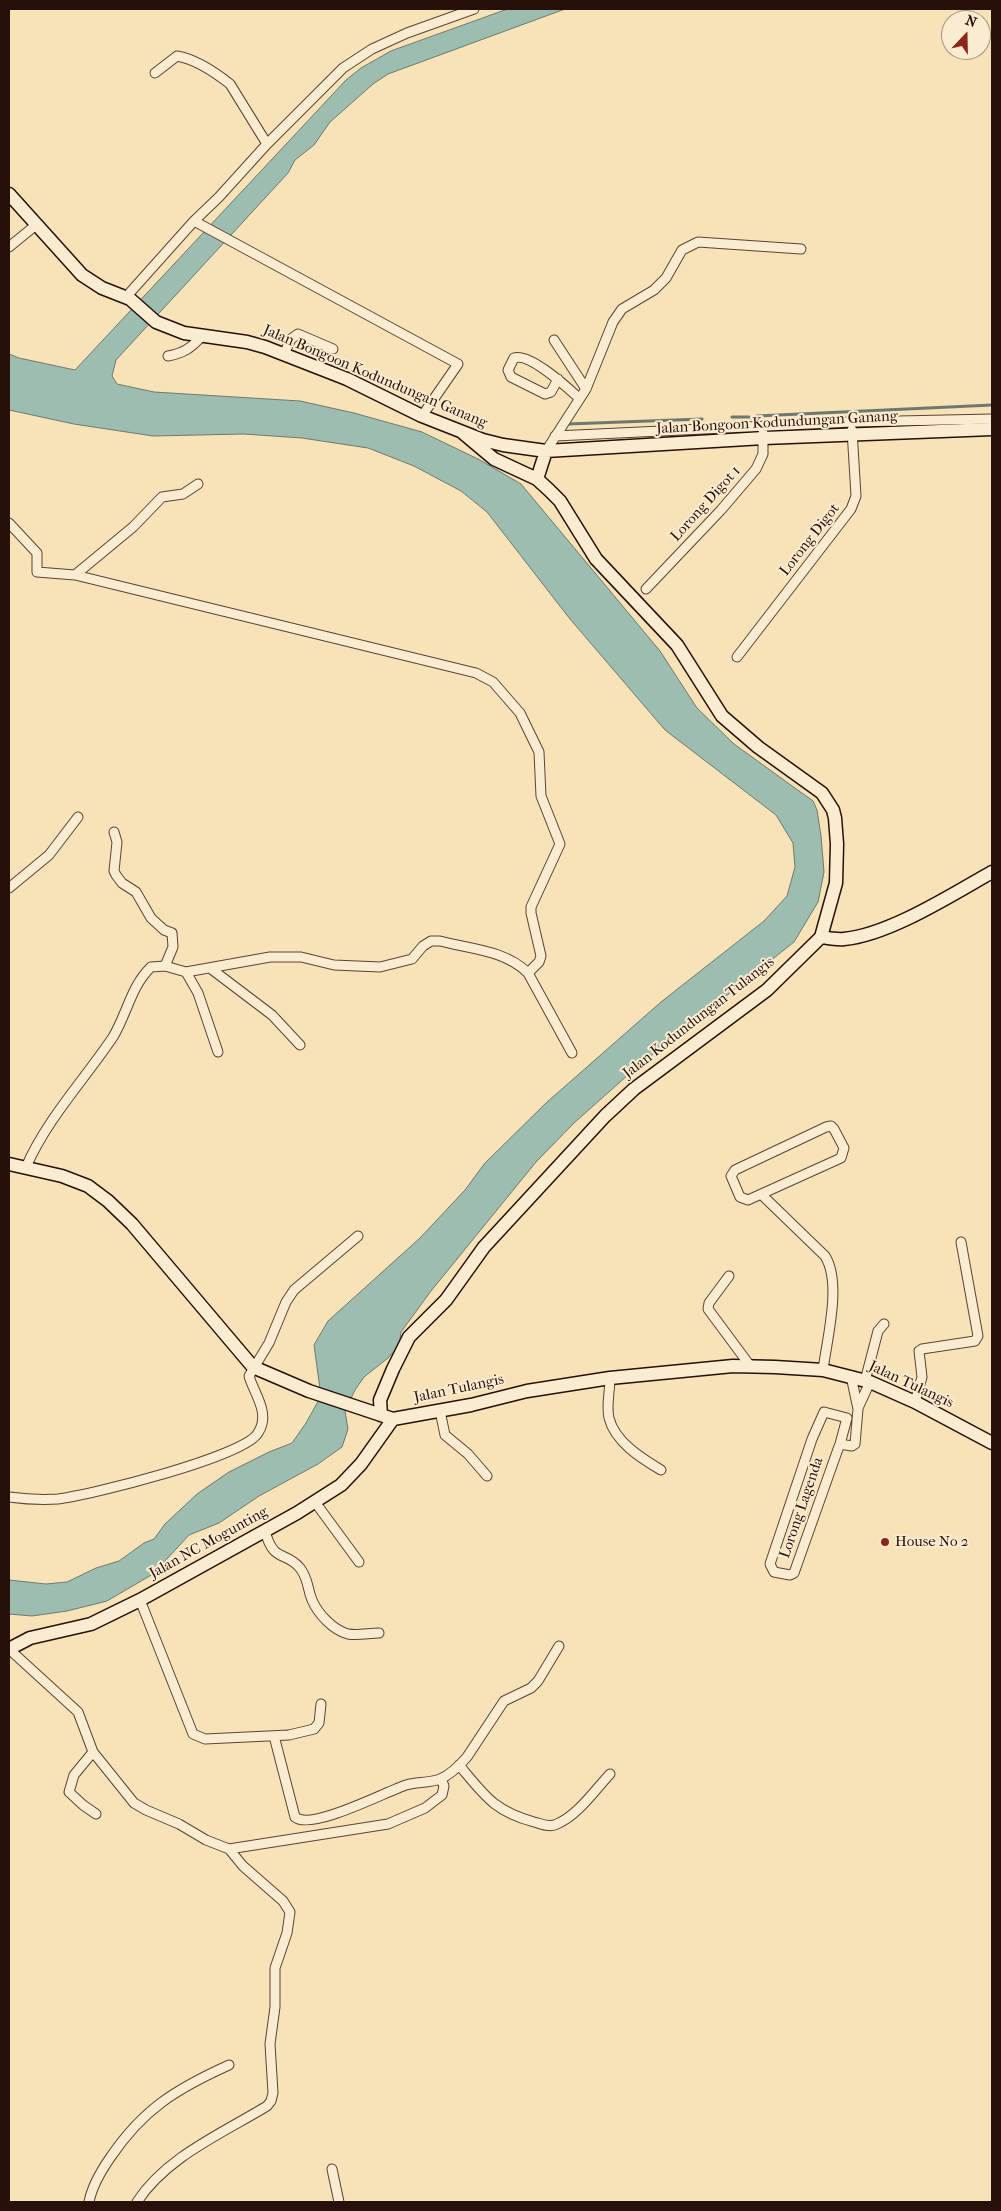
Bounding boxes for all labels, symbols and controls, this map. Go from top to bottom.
north arrow [941,10,991,60]
text: N [963,12,979,31]
street label: Jalan Bongoon Kodundungan Ganang [260,321,490,433]
street label: Jalan Bongoon Kodundungan Ganang [656,408,898,438]
street label: Lorong Digot 1 [667,462,745,546]
street label: Lorong Digot [776,500,844,580]
street label: Jalan Kodundungan Tulangis [620,953,778,1083]
street label: Jalan Tulangis [866,1358,956,1412]
street label: Jalan Tulangis [412,1371,506,1407]
street label: Lorong Lagenda [776,1455,828,1561]
street label: Jalan NC Mogunting [147,1503,271,1583]
place label: House No 2 [895,1533,968,1551]
marker: House No 2 [879,1536,891,1548]

